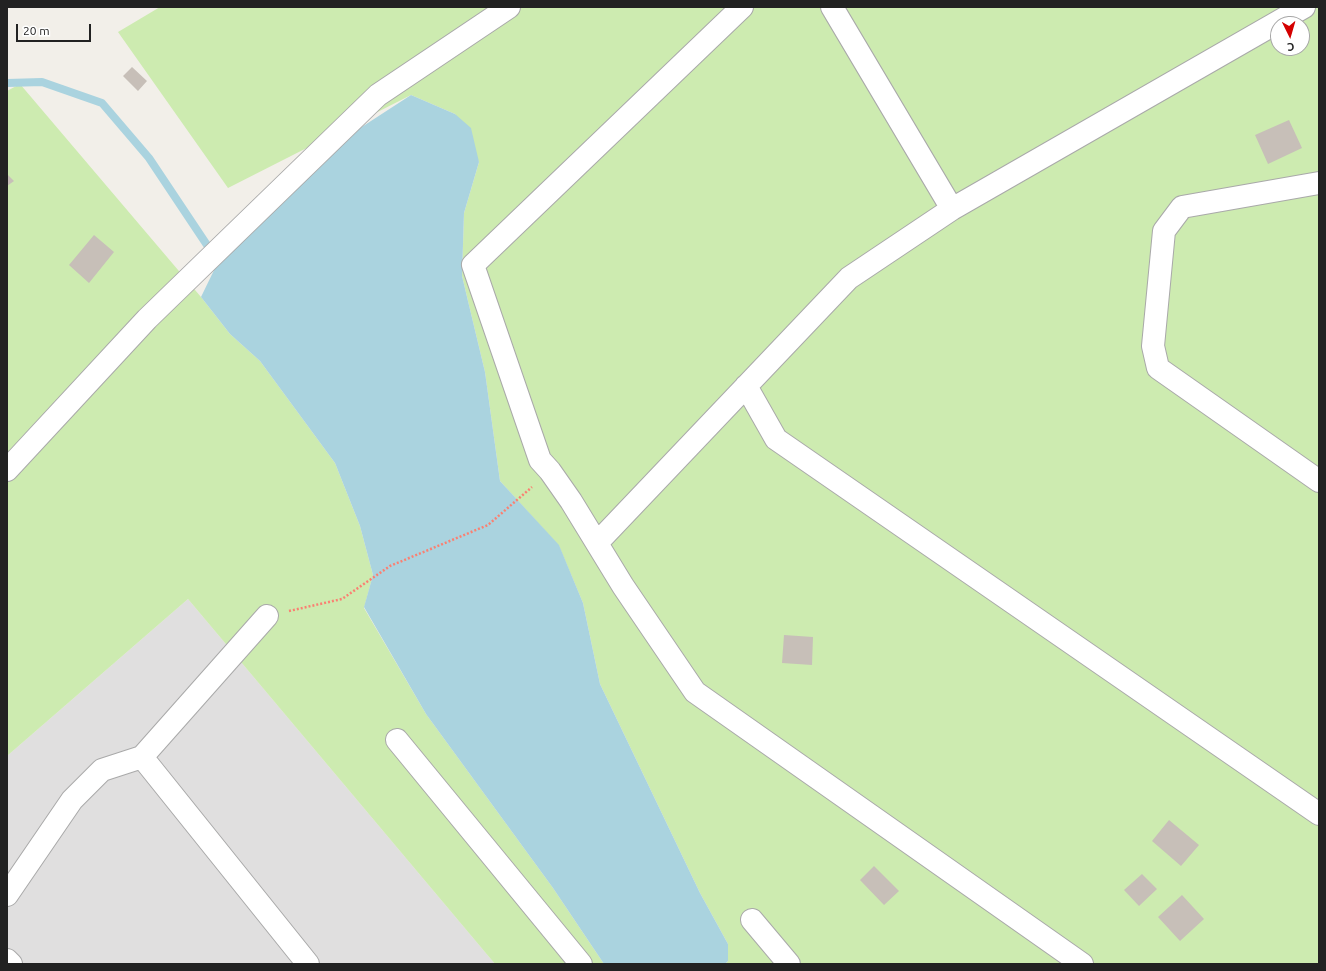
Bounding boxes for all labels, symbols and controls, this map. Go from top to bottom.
scale bar [18,16,93,42]
north arrow [1270,16,1310,56]
text: 20 m [23,24,50,37]
text: С [1287,41,1295,53]

